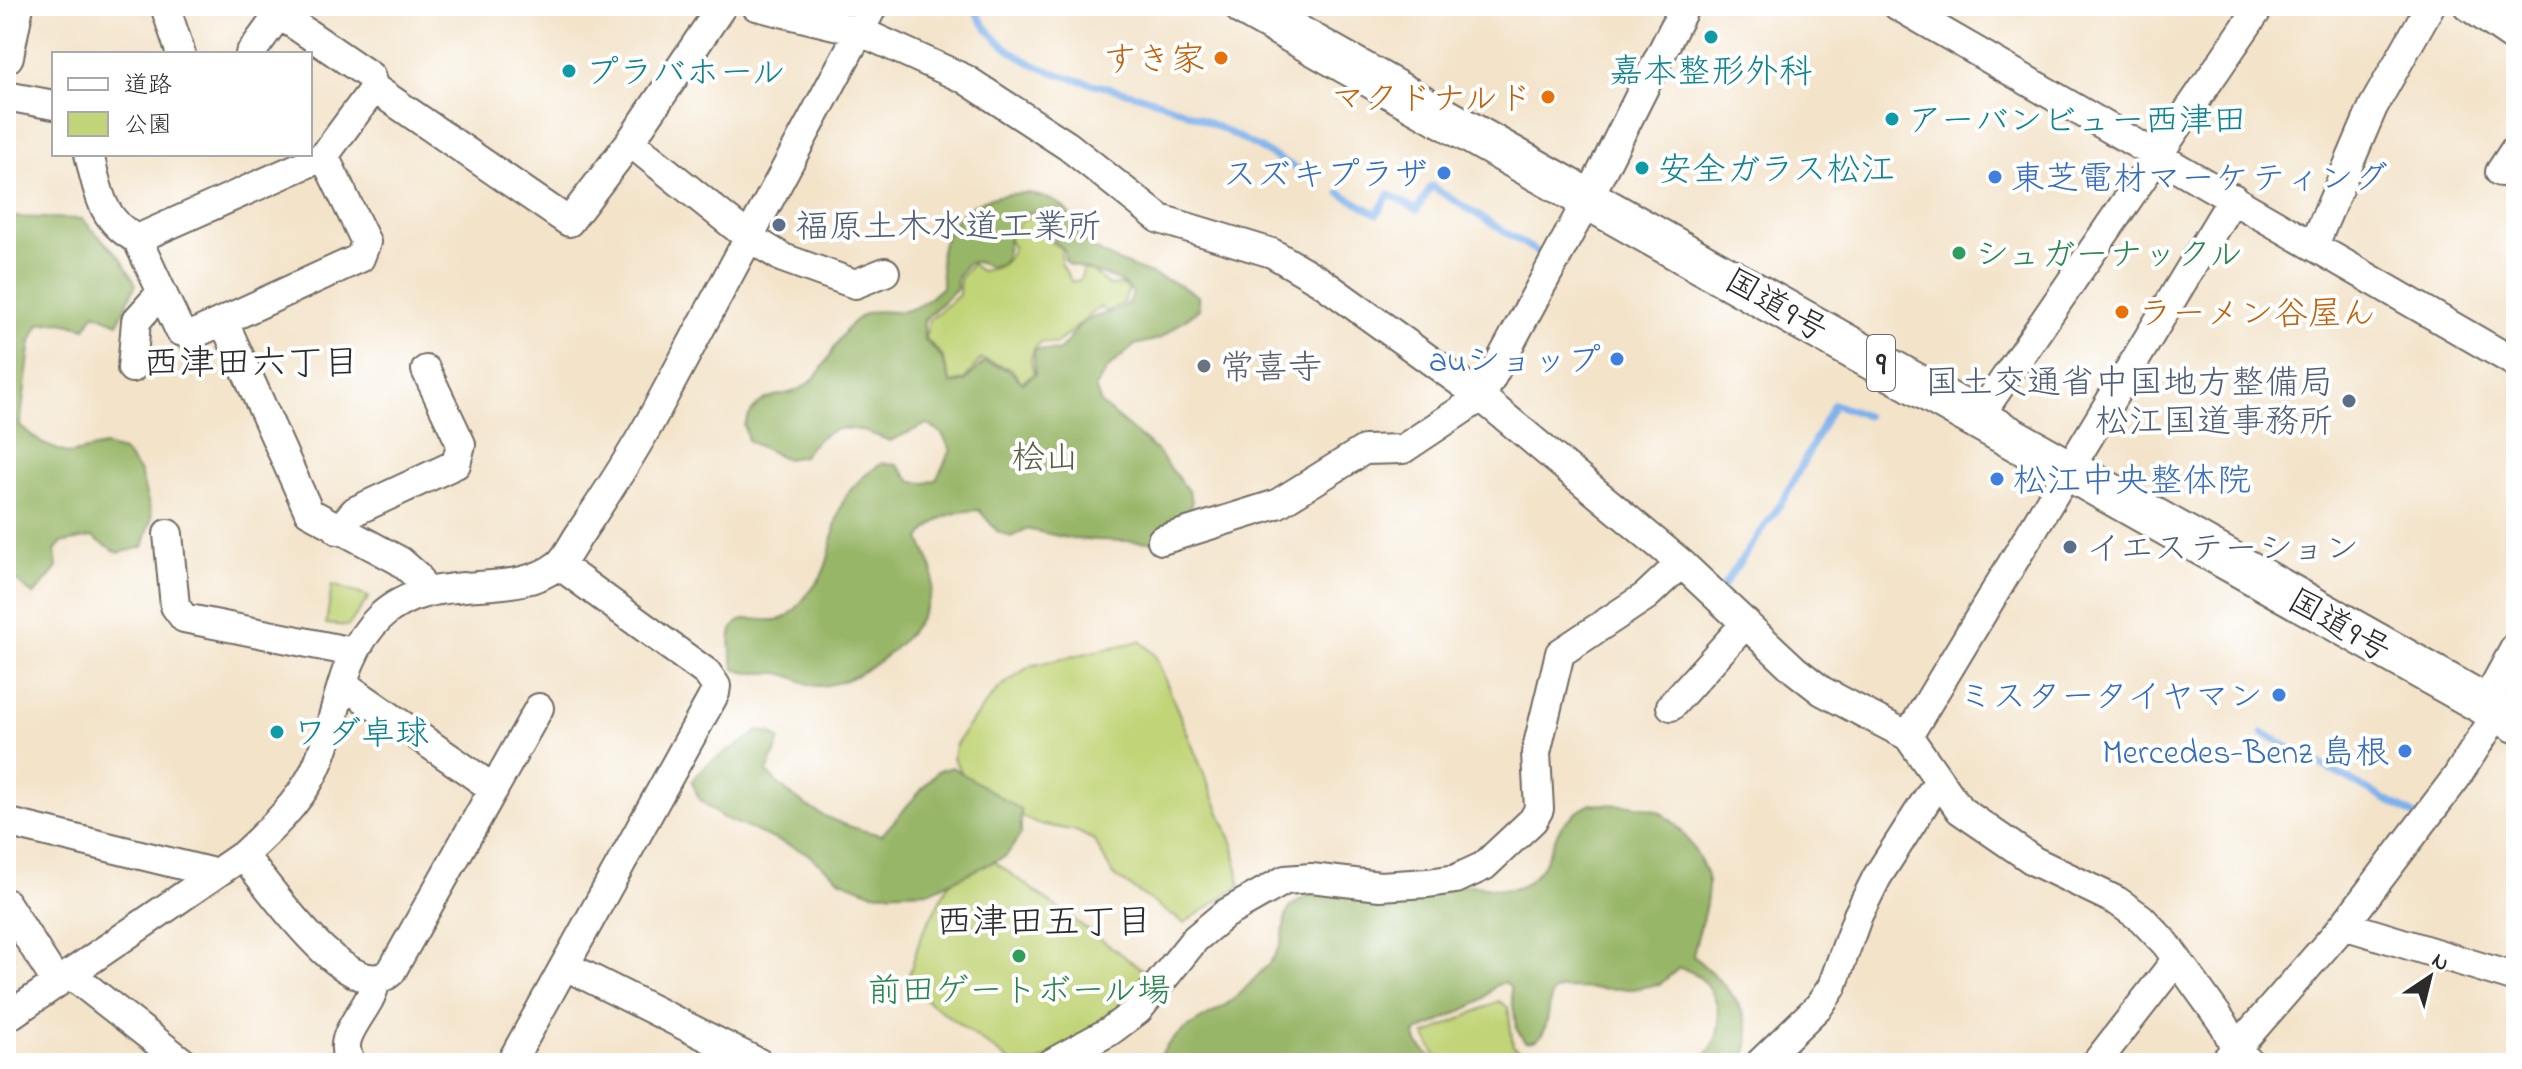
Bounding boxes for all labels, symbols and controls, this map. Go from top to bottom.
marker: 嘉本整形外科 [1702,28,1720,46]
place label: すき家 [1103,37,1205,87]
marker: すき家 [1212,49,1230,67]
place label: 嘉本整形外科 [1609,49,1813,99]
place label: プラバホール [585,50,786,100]
legend [52,52,312,156]
marker: プラバホール [560,62,578,80]
text: 道路 [124,69,172,104]
place label: マクドナルド [1331,76,1532,126]
marker: マクドナルド [1539,88,1557,106]
place label: アーバンビュー西津田 [1908,98,2247,148]
text: 公園 [124,109,172,144]
marker: アーバンビュー西津田 [1883,110,1901,128]
place label: 安全ガラス松江 [1658,147,1895,197]
place label: スズキプラザ [1223,152,1428,202]
place label: 東芝電材マーケティング [2011,156,2388,206]
marker: 安全ガラス松江 [1633,159,1651,177]
marker: スズキプラザ [1435,164,1453,182]
marker: 東芝電材マーケティング [1986,168,2004,186]
place label: 福原土木水道工業所 [795,204,1101,254]
marker: 福原土木水道工業所 [770,216,788,234]
place label: シュガーナックル [1975,232,2243,282]
marker: シュガーナックル [1950,244,1968,262]
street label: 国道9号 [1714,258,1836,357]
place label: ラーメン谷屋ん [2138,291,2376,341]
marker: ラーメン谷屋ん [2113,303,2131,321]
road number: 9 [1867,335,1895,391]
place label: auショップ [1429,338,1601,388]
district label: 西津田六丁目 [143,339,359,392]
place label: 常喜寺 [1220,345,1322,395]
marker: auショップ [1608,350,1626,368]
marker: 常喜寺 [1195,357,1213,375]
place label: 国土交通省中国地方整備局 松江国道事務所 [1925,360,2333,449]
marker: 国土交通省中国地方整備局 松江国道事務所 [2340,392,2358,410]
park label: 桧山 [1011,435,1079,485]
place label: 松江中央整体院 [2013,458,2251,508]
marker: 松江中央整体院 [1988,470,2006,488]
place label: イエステーション [2086,526,2359,576]
marker: イエステーション [2061,538,2079,556]
street label: 国道9号 [2277,578,2399,677]
place label: ミスタータイヤマン [1958,674,2263,724]
marker: ミスタータイヤマン [2270,686,2288,704]
place label: ワダ卓球 [293,711,429,761]
marker: ワダ卓球 [268,723,286,741]
place label: Mercedes-Benz 島根 [2102,730,2389,780]
marker: Mercedes-Benz 島根 [2396,742,2414,760]
district label: 西津田五丁目 [936,898,1152,951]
north arrow [2390,937,2470,1017]
text: N [2424,946,2455,980]
marker: 前田ゲートボール場 [1010,947,1028,965]
place label: 前田ゲートボール場 [867,968,1171,1018]

